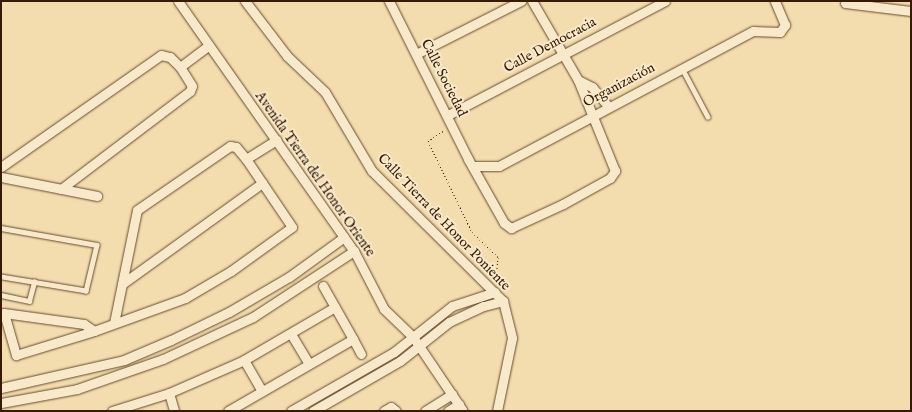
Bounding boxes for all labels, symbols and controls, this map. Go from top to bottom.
street label: Calle Democracia [501,14,599,76]
street label: Calle Sociedad [417,36,471,120]
street label: Organización [580,59,658,111]
street label: Avenida Tierra del Honor Oriente [251,88,379,260]
street label: Calle Tierra de Honor Poniente [374,150,514,294]

